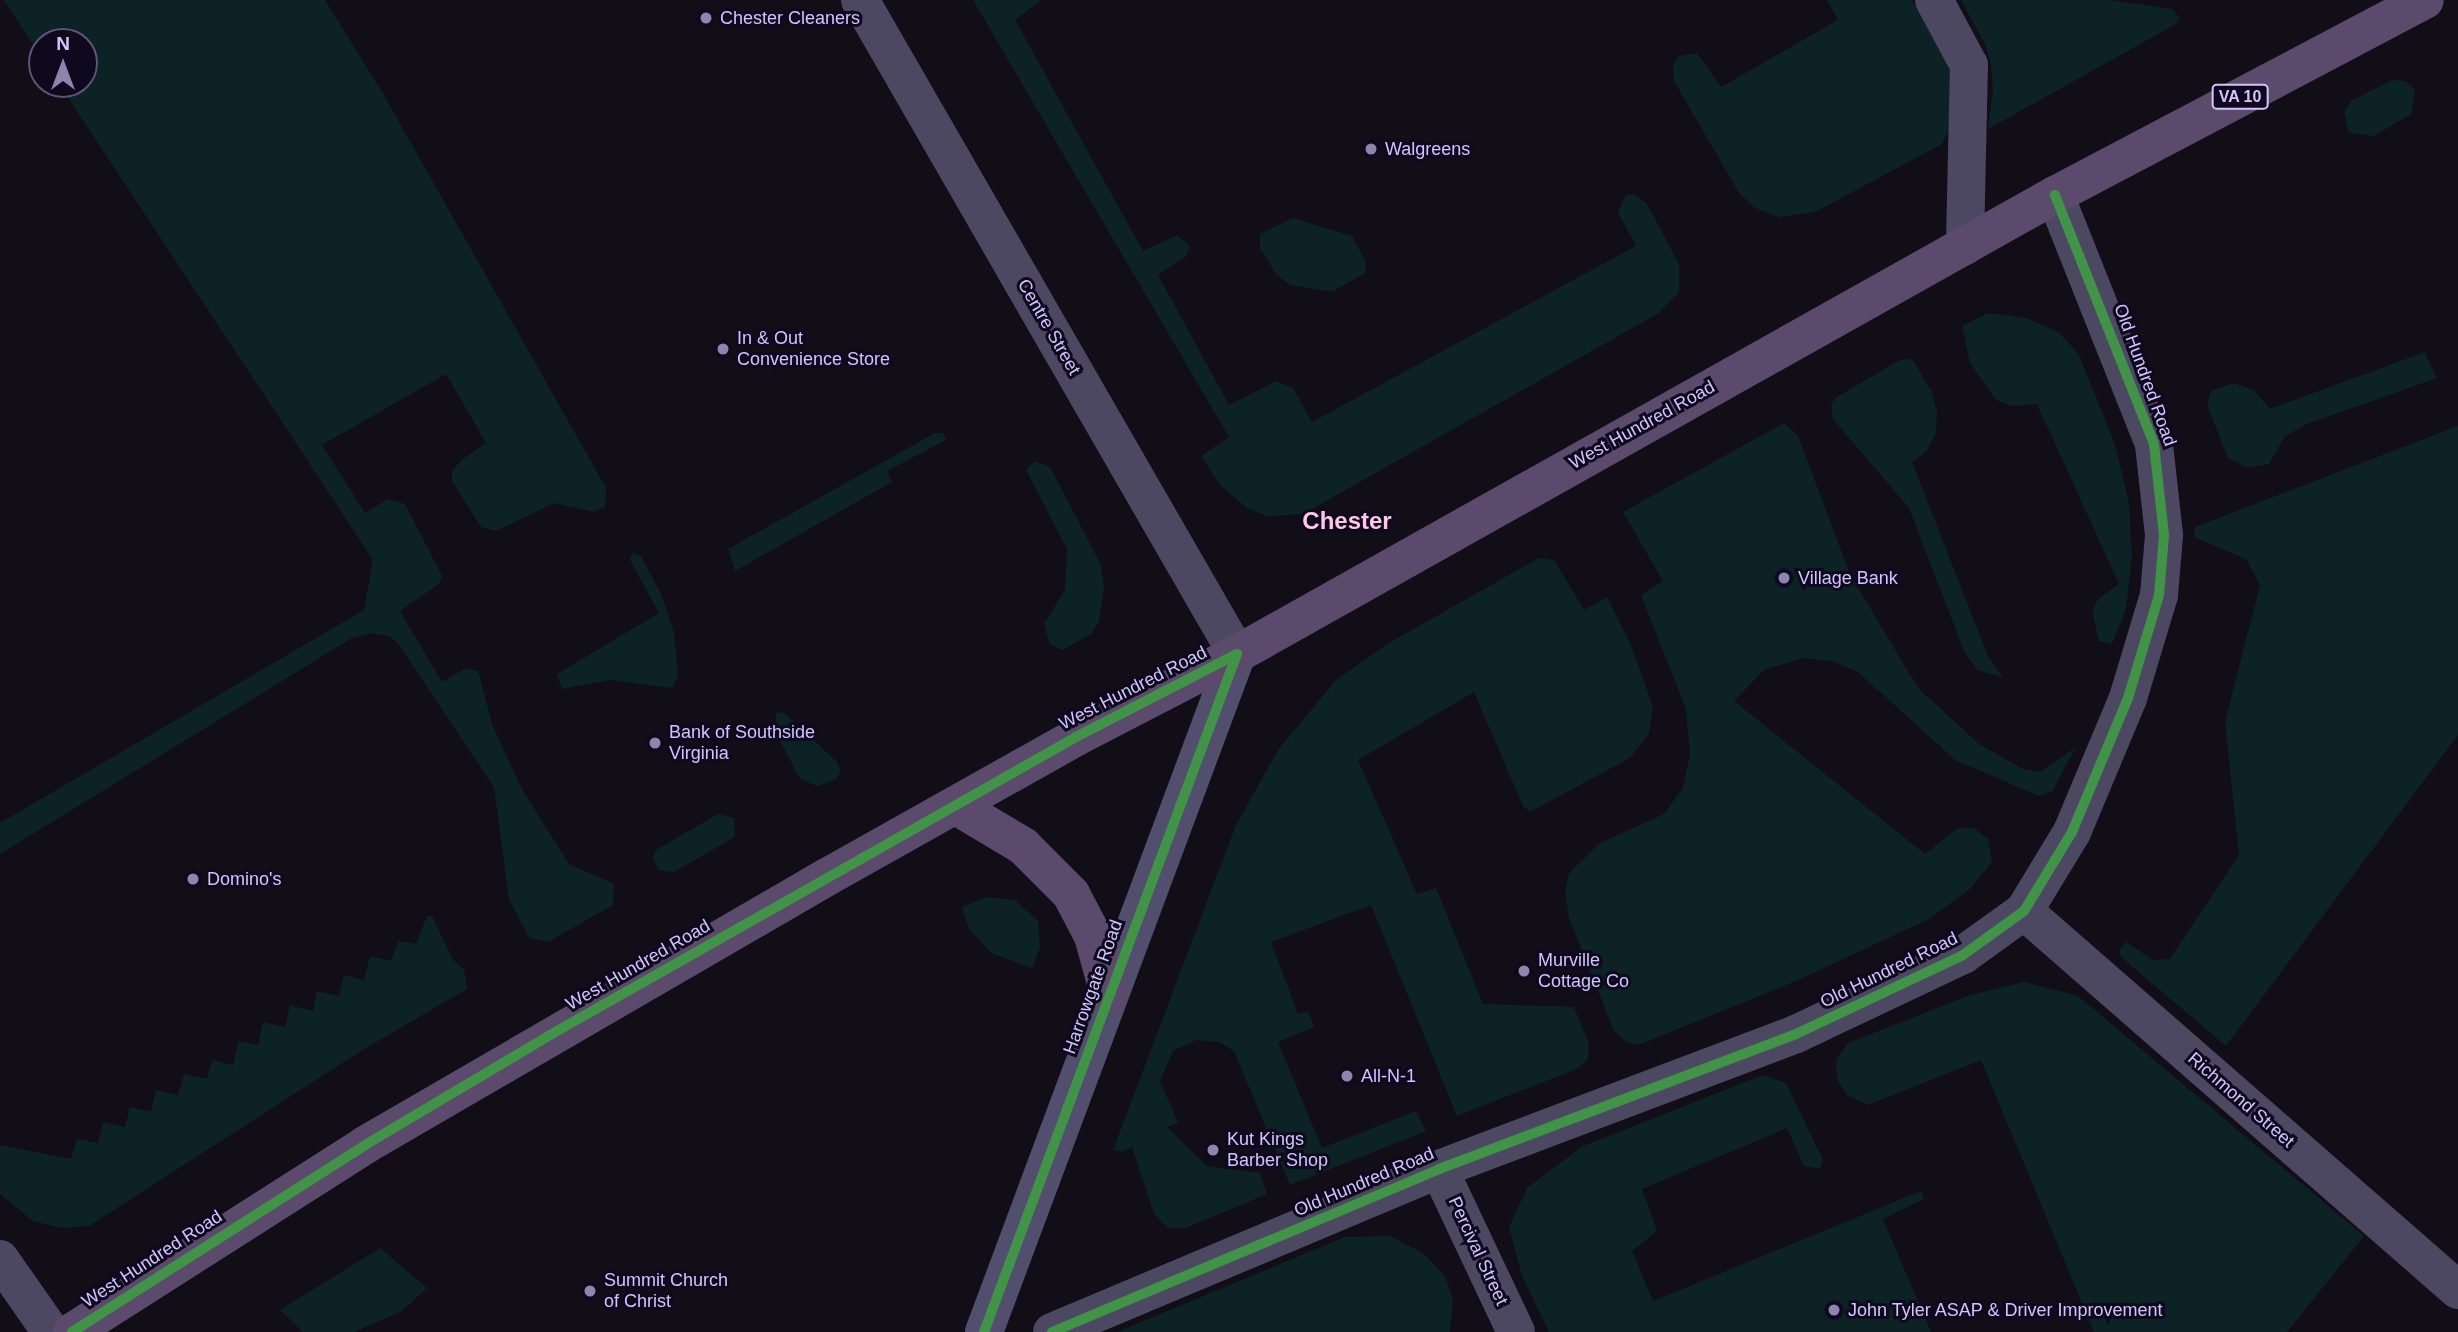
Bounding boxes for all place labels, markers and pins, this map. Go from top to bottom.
place label: Chester Cleaners [720,7,860,29]
marker: Chester Cleaners [698,10,714,26]
place label: Walgreens [1385,138,1470,160]
marker: Walgreens [1363,141,1379,157]
place label: In & Out Convenience Store [737,328,890,370]
marker: In & Out Convenience Store [715,341,731,357]
place label: Village Bank [1798,567,1898,589]
marker: Village Bank [1776,570,1792,586]
place label: Bank of Southside Virginia [669,722,815,764]
marker: Bank of Southside Virginia [647,735,663,751]
place label: Domino's [207,868,281,890]
marker: Domino's [185,871,201,887]
place label: Murville Cottage Co [1538,950,1629,992]
marker: Murville Cottage Co [1516,963,1532,979]
place label: All-N-1 [1361,1065,1416,1087]
marker: All-N-1 [1339,1068,1355,1084]
place label: Kut Kings Barber Shop [1227,1129,1328,1172]
marker: Kut Kings Barber Shop [1205,1142,1221,1158]
place label: Summit Church of Christ [604,1270,728,1312]
marker: Summit Church of Christ [582,1283,598,1299]
place label: John Tyler ASAP & Driver Improvement [1848,1299,2164,1321]
marker: John Tyler ASAP & Driver Improvement [1826,1302,1842,1318]

